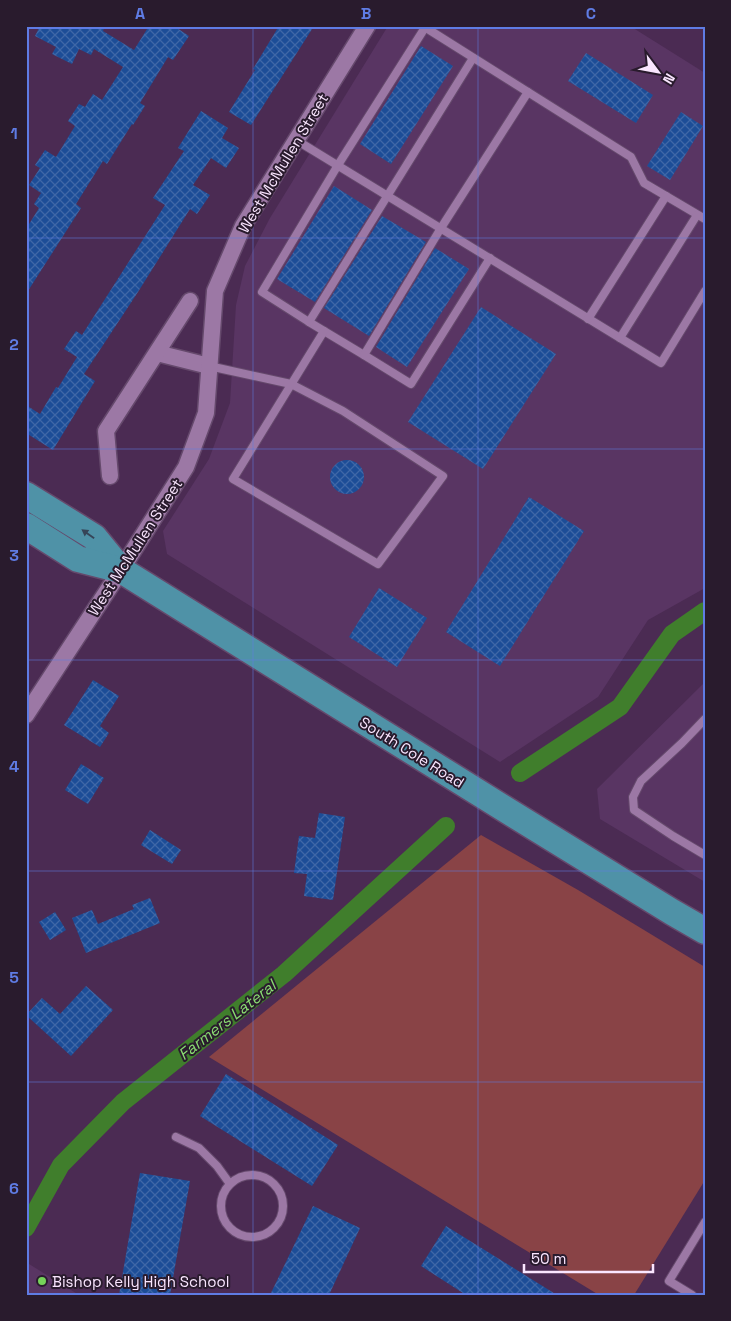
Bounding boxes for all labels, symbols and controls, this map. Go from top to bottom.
text: A [135,3,145,24]
text: B [361,3,371,24]
text: C [586,3,596,24]
north arrow [634,48,684,98]
text: N [659,70,679,88]
street label: West McMullen Street [234,90,332,236]
text: 1 [10,123,18,144]
text: 2 [9,334,19,355]
street label: West McMullen Street [84,475,186,619]
one-way arrow [82,529,95,539]
text: 3 [9,545,19,566]
street label: South Cole Road [356,712,468,792]
text: 4 [9,756,19,777]
text: 5 [9,967,19,988]
water label: Farmers Lateral [174,974,282,1065]
text: 6 [9,1178,19,1199]
scale bar [524,1241,652,1273]
text: 50 m [531,1249,566,1268]
place label: Bishop Kelly High School [52,1272,229,1291]
marker: Bishop Kelly High School [36,1275,48,1287]

